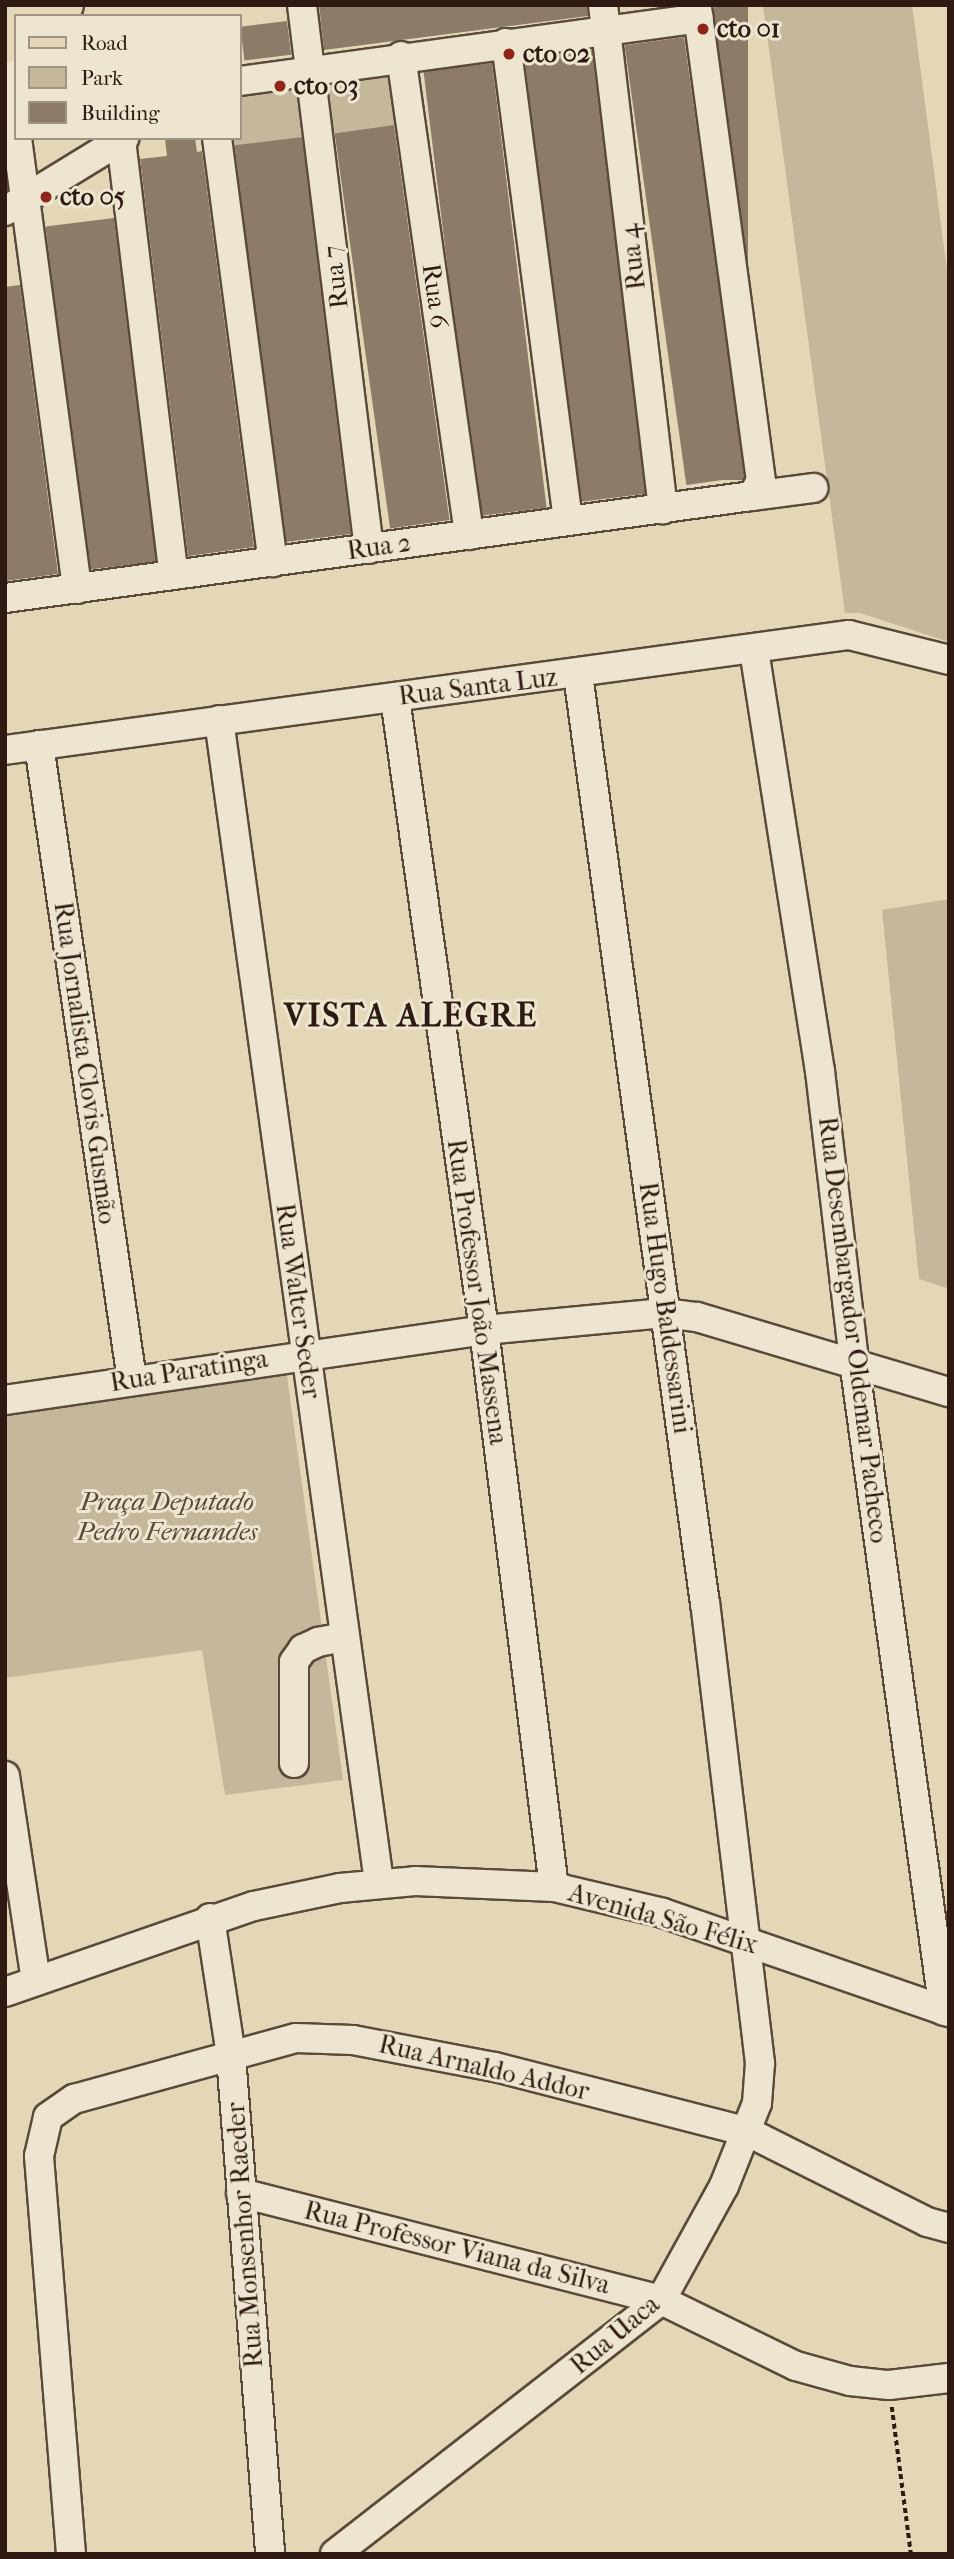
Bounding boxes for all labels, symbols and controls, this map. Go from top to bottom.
place label: cto 01 [717,13,780,45]
legend [14,14,242,140]
marker: cto 01 [695,21,711,37]
text: Road [81,31,128,55]
place label: cto 02 [523,38,590,70]
marker: cto 02 [501,46,517,62]
text: Park [81,66,123,90]
place label: cto 03 [294,70,359,102]
marker: cto 03 [272,78,288,94]
text: Building [81,101,159,125]
place label: cto 05 [60,181,125,213]
marker: cto 05 [38,189,54,205]
street label: Rua 4 [613,222,653,292]
street label: Rua 7 [317,244,355,310]
street label: Rua 6 [415,262,455,330]
street label: Rua 2 [345,527,413,567]
street label: Rua Santa Luz [397,662,559,712]
street label: Rua Jornalista Clovis Gusmão [47,900,123,1226]
district label: VISTA ALEGRE [285,996,537,1036]
street label: Rua Desembargador Oldemar Pacheco [811,1115,895,1545]
street label: Rua Professor João Massena [440,1137,514,1447]
street label: Rua Hugo Baldessarini [632,1180,698,1436]
street label: Rua Walter Seder [269,1201,327,1401]
street label: Rua Paratinga [108,1343,270,1399]
park label: Praça Deputado Pedro Fernandes [77,1486,257,1548]
street label: Avenida São Félix [565,1877,761,1961]
street label: Rua Arnaldo Addor [376,2029,592,2107]
street label: Rua Monsenhor Raeder [220,2101,270,2369]
street label: Rua Professor Viana da Silva [301,2195,613,2301]
street label: Rua Uaca [564,2289,666,2381]

